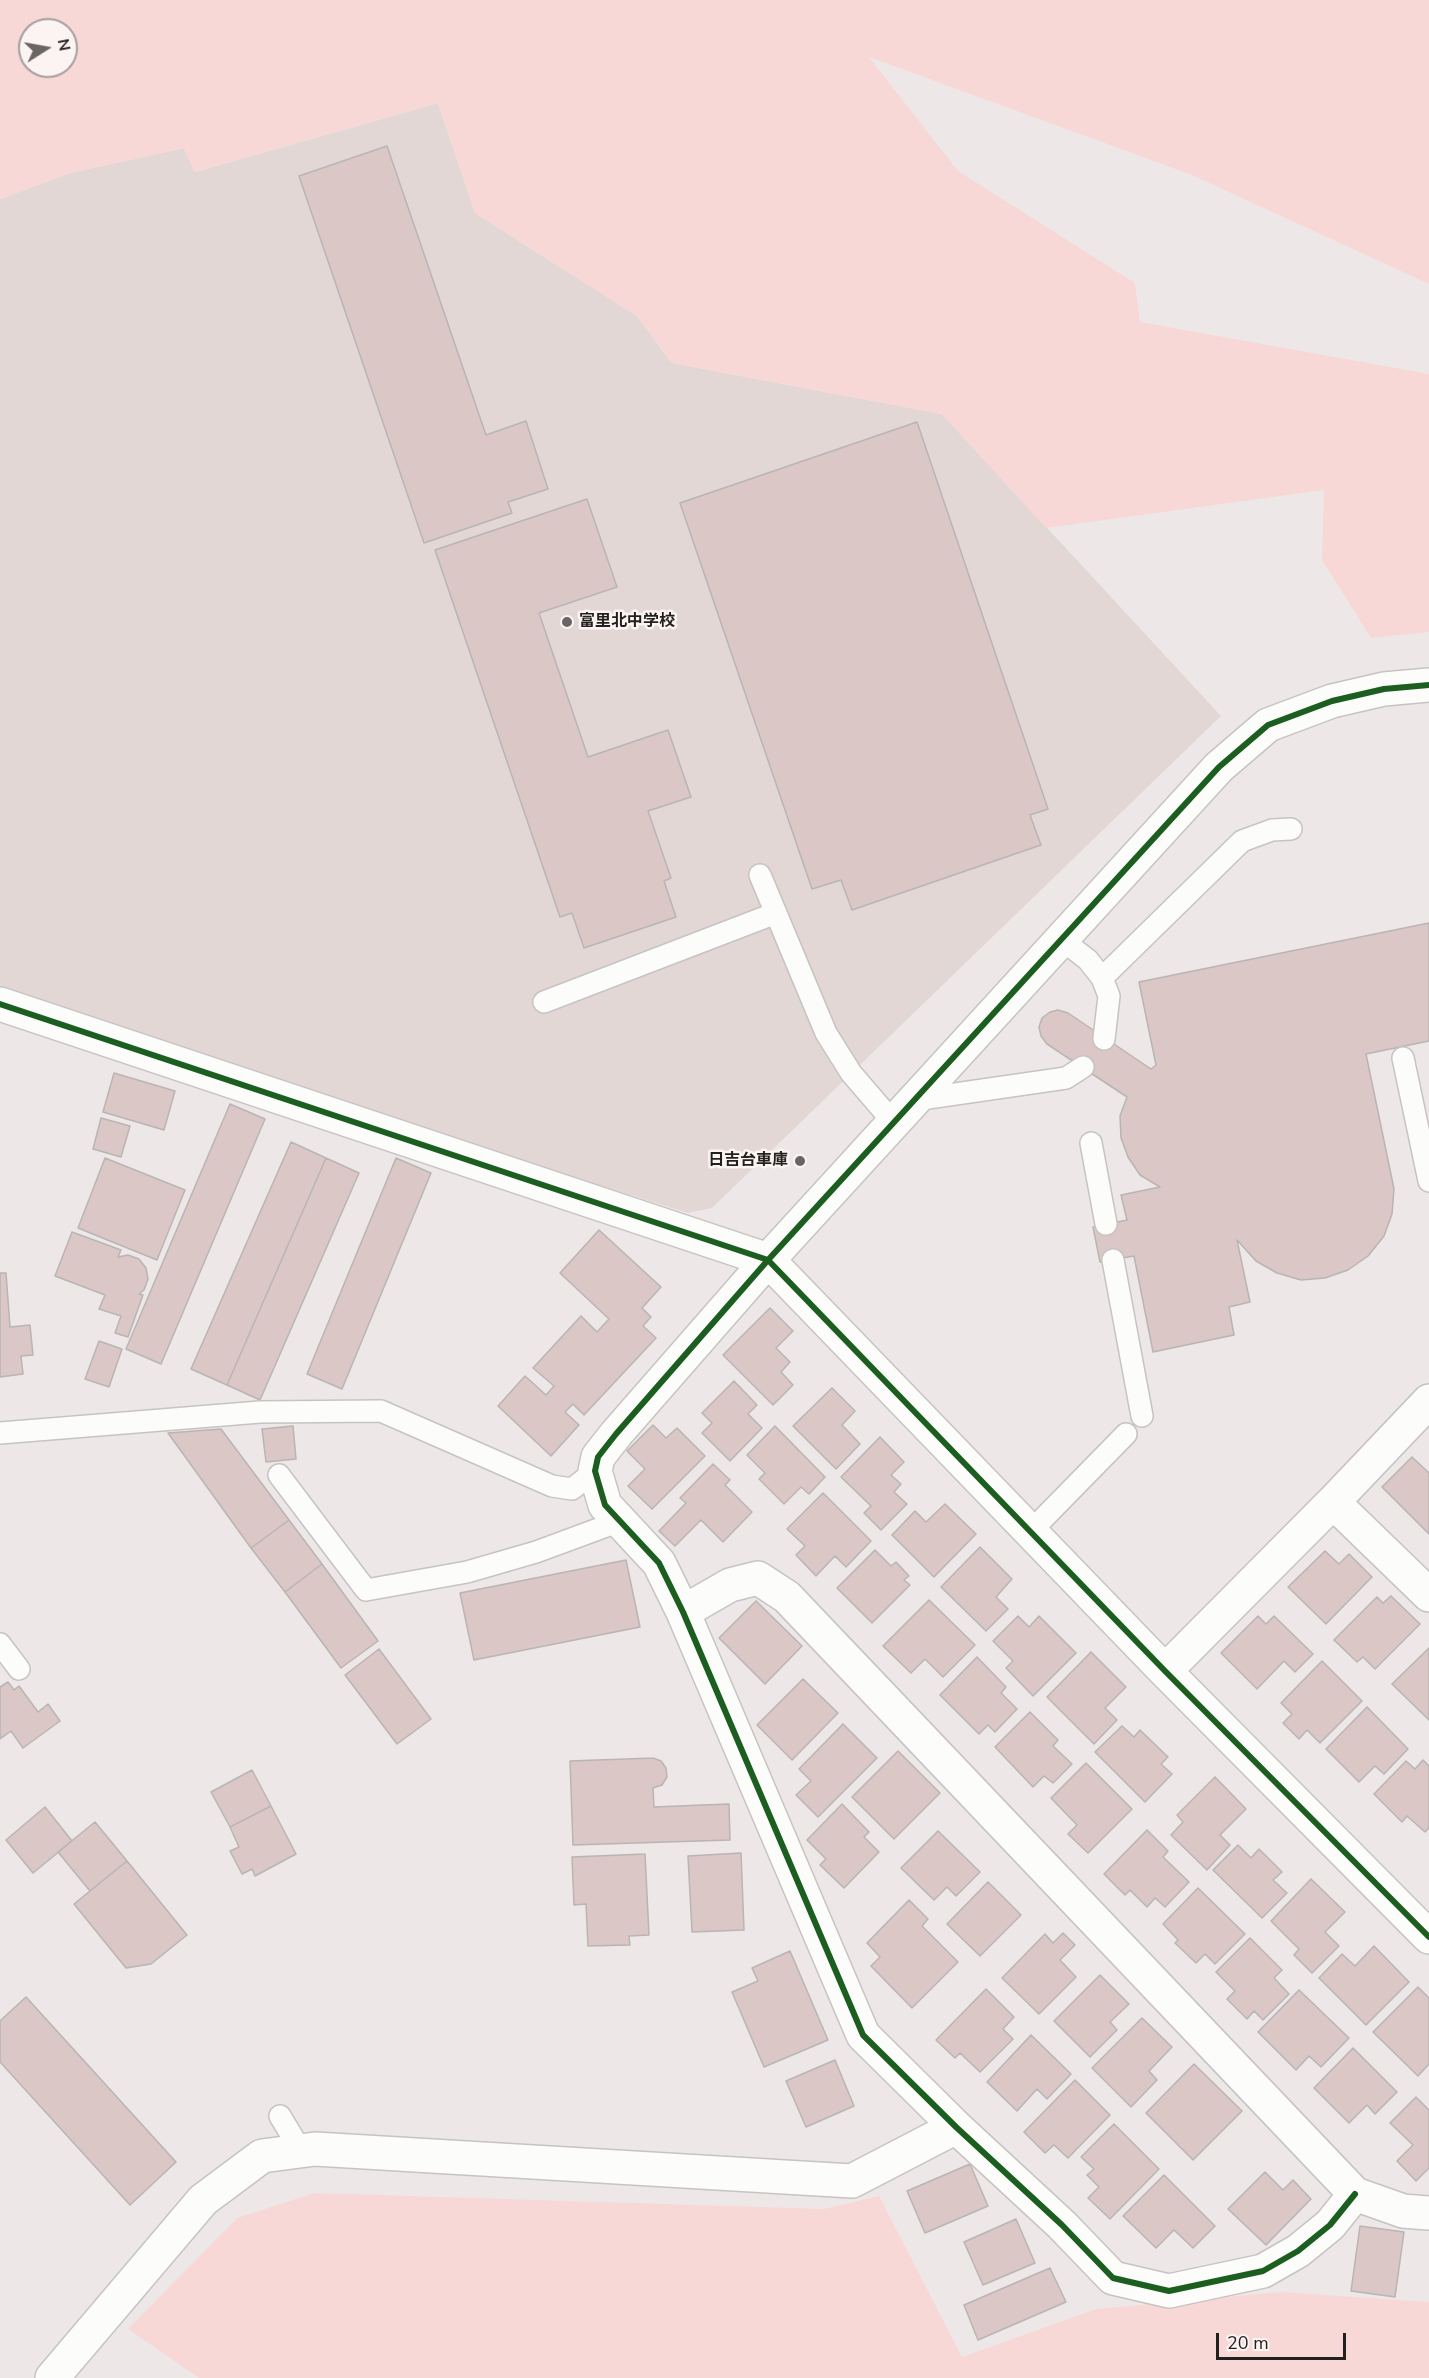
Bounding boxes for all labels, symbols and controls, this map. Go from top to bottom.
north arrow [18,18,78,78]
text: N [52,37,76,53]
place label: 富里北中学校 [579,612,675,632]
marker: 富里北中学校 [560,615,574,629]
place label: 日吉台車庫 [708,1151,788,1171]
marker: 日吉台車庫 [793,1154,807,1168]
scale bar [1219,2321,1350,2359]
text: 20 m [1227,2331,1269,2355]

